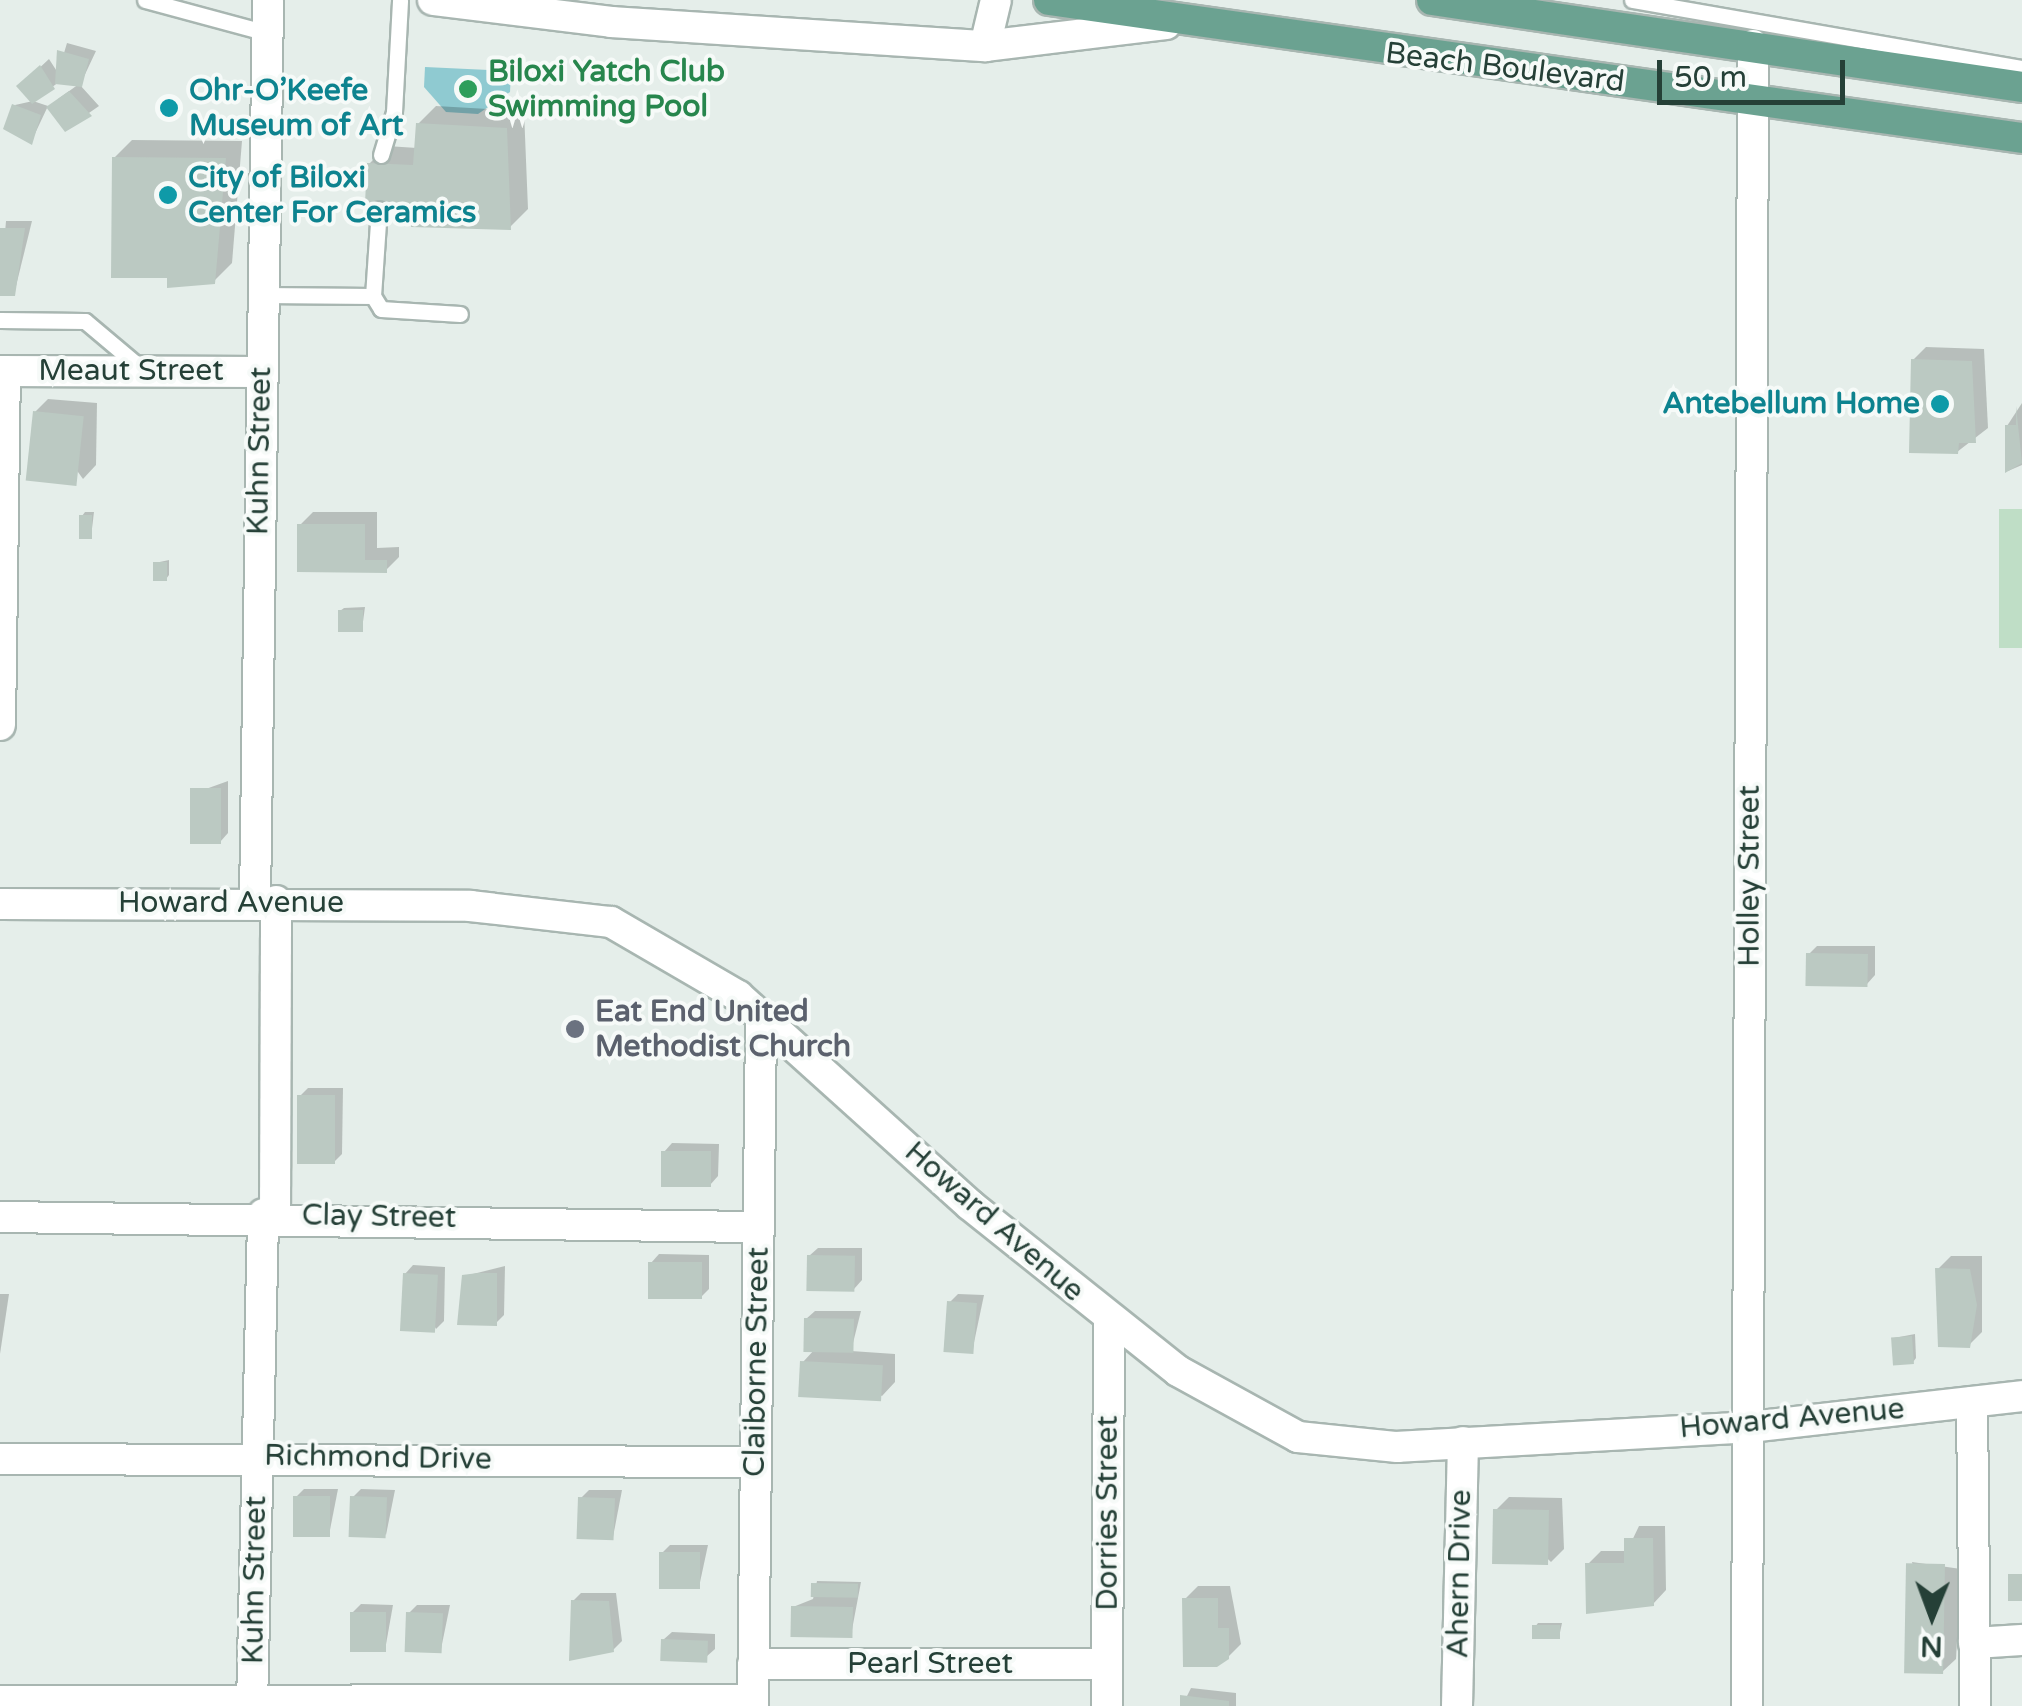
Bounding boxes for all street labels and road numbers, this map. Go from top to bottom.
street label: Beach Boulevard [1383,35,1627,101]
street label: Meaut Street [38,353,224,389]
street label: Kuhn Street [241,366,279,536]
street label: Holley Street [1732,785,1768,967]
street label: Howard Avenue [118,885,344,921]
street label: Howard Avenue [897,1134,1091,1310]
street label: Clay Street [301,1198,457,1236]
street label: Claiborne Street [737,1247,777,1477]
street label: Howard Avenue [1678,1391,1906,1447]
street label: Dorries Street [1090,1415,1126,1611]
street label: Richmond Drive [264,1438,492,1478]
street label: Ahern Drive [1441,1489,1479,1659]
street label: Kuhn Street [236,1495,274,1665]
street label: Pearl Street [847,1646,1013,1682]

